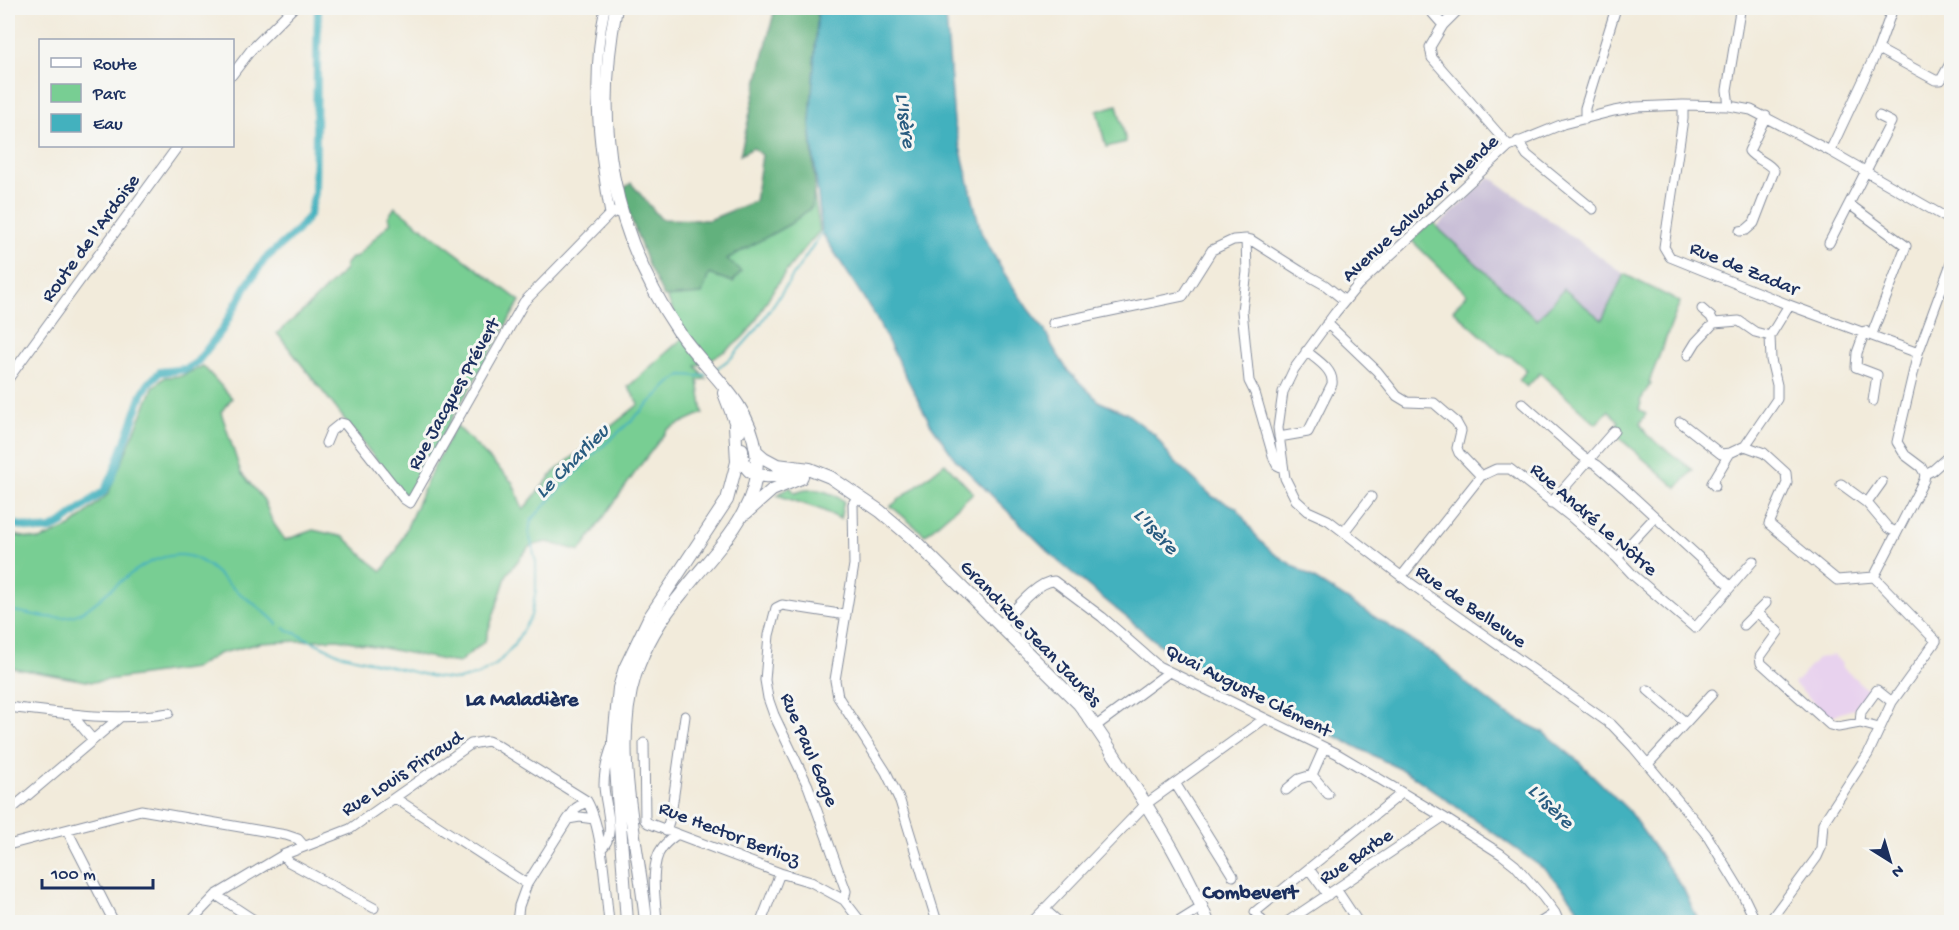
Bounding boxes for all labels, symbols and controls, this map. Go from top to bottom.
legend [39,39,234,147]
text: Route [93,55,138,76]
text: Parc [92,85,126,106]
water label: L'Isère [887,92,920,151]
text: Eau [93,115,123,136]
street label: Avenue Salvador Allende [1338,130,1505,288]
street label: Route de l'Ardoise [38,170,146,308]
street label: Rue de Zadar [1686,238,1803,303]
street label: Rue Jacques Prévert [404,313,507,475]
water label: Le Charlieu [531,418,617,505]
street label: Rue André Le Nôtre [1524,459,1662,583]
water label: L'Isère [1127,504,1183,562]
street label: Grand'Rue Jean Jaurès [954,557,1106,713]
street label: Rue de Bellevue [1410,561,1530,655]
street label: Quai Auguste Clément [1161,640,1336,745]
district label: La Maladière [466,689,580,714]
street label: Rue Paul Gage [774,690,842,811]
street label: Rue Louis Pirraud [338,726,470,823]
water label: L'Isère [1521,779,1579,836]
street label: Rue Hector Berlioz [655,798,804,873]
street label: Rue Barbe [1316,824,1399,891]
north arrow [1860,831,1920,891]
scale bar [42,852,153,890]
text: N [1887,859,1907,881]
text: 100 m [50,865,96,886]
district label: Combevert [1201,882,1300,907]

